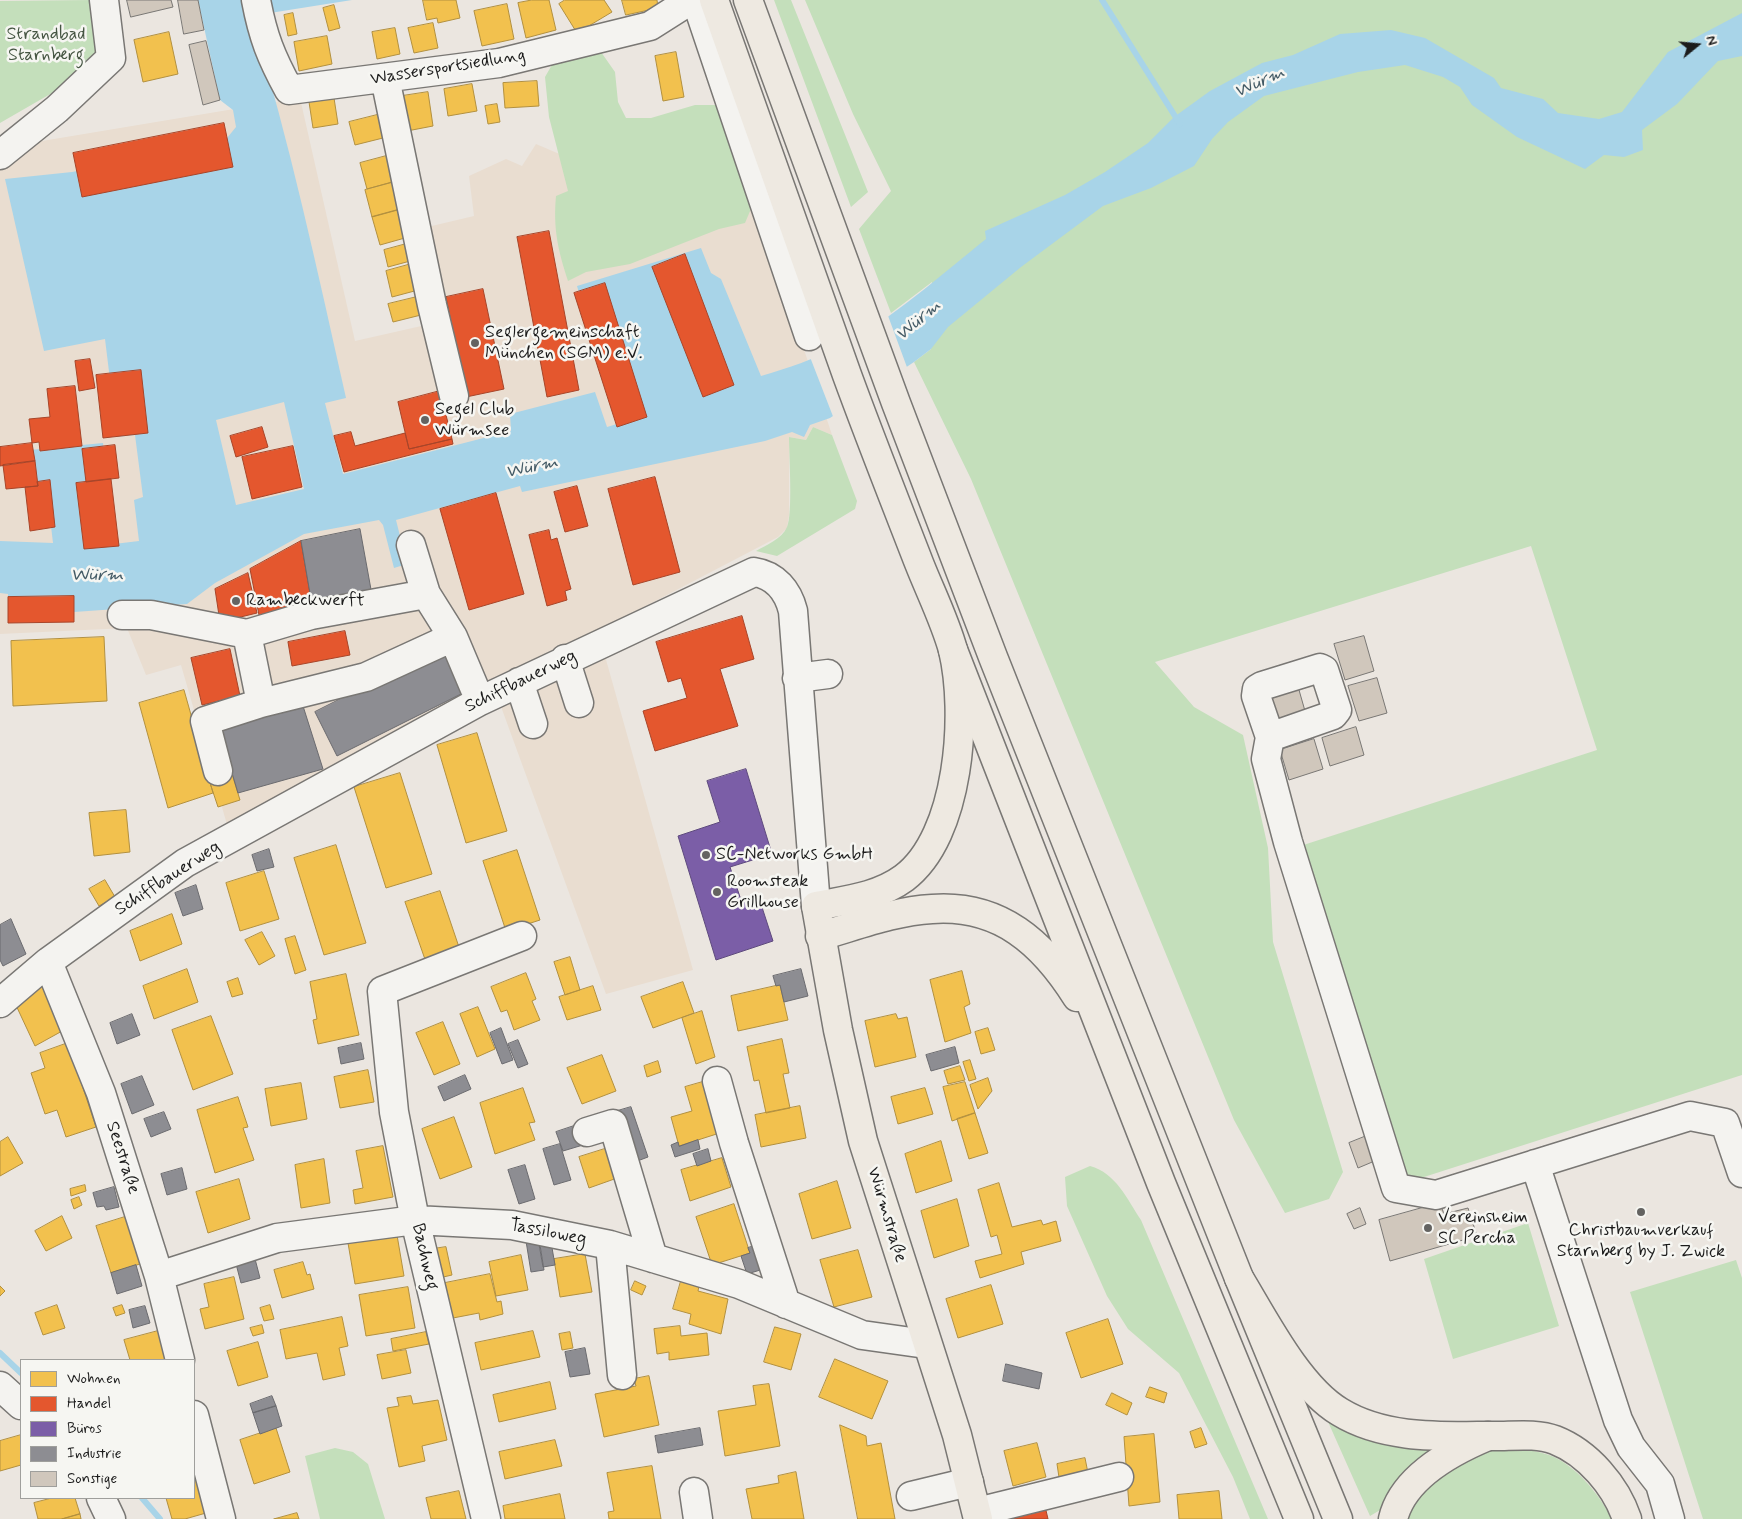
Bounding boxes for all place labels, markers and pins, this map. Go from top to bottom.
place label: Seglergemeinschaft München (SGM) e.V. [485,322,642,364]
marker: Seglergemeinschaft München (SGM) e.V. [469,337,481,349]
place label: Segel Club Würmsee [435,399,514,442]
marker: Segel Club Würmsee [419,414,431,426]
place label: Rambeckwerft [246,590,365,612]
marker: Rambeckwerft [230,595,242,607]
place label: SC-Networks GmbH [716,844,873,866]
marker: SC-Networks GmbH [700,849,712,861]
place label: Roomsteak Grillhouse [727,871,808,914]
marker: Roomsteak Grillhouse [711,886,723,898]
marker: Christbaumverkauf Starnberg by J. Zwick [1635,1206,1647,1218]
place label: Vereinsheim SC Percha [1438,1207,1528,1250]
place label: Christbaumverkauf Starnberg by J. Zwick [1557,1220,1725,1262]
marker: Vereinsheim SC Percha [1422,1222,1434,1234]

